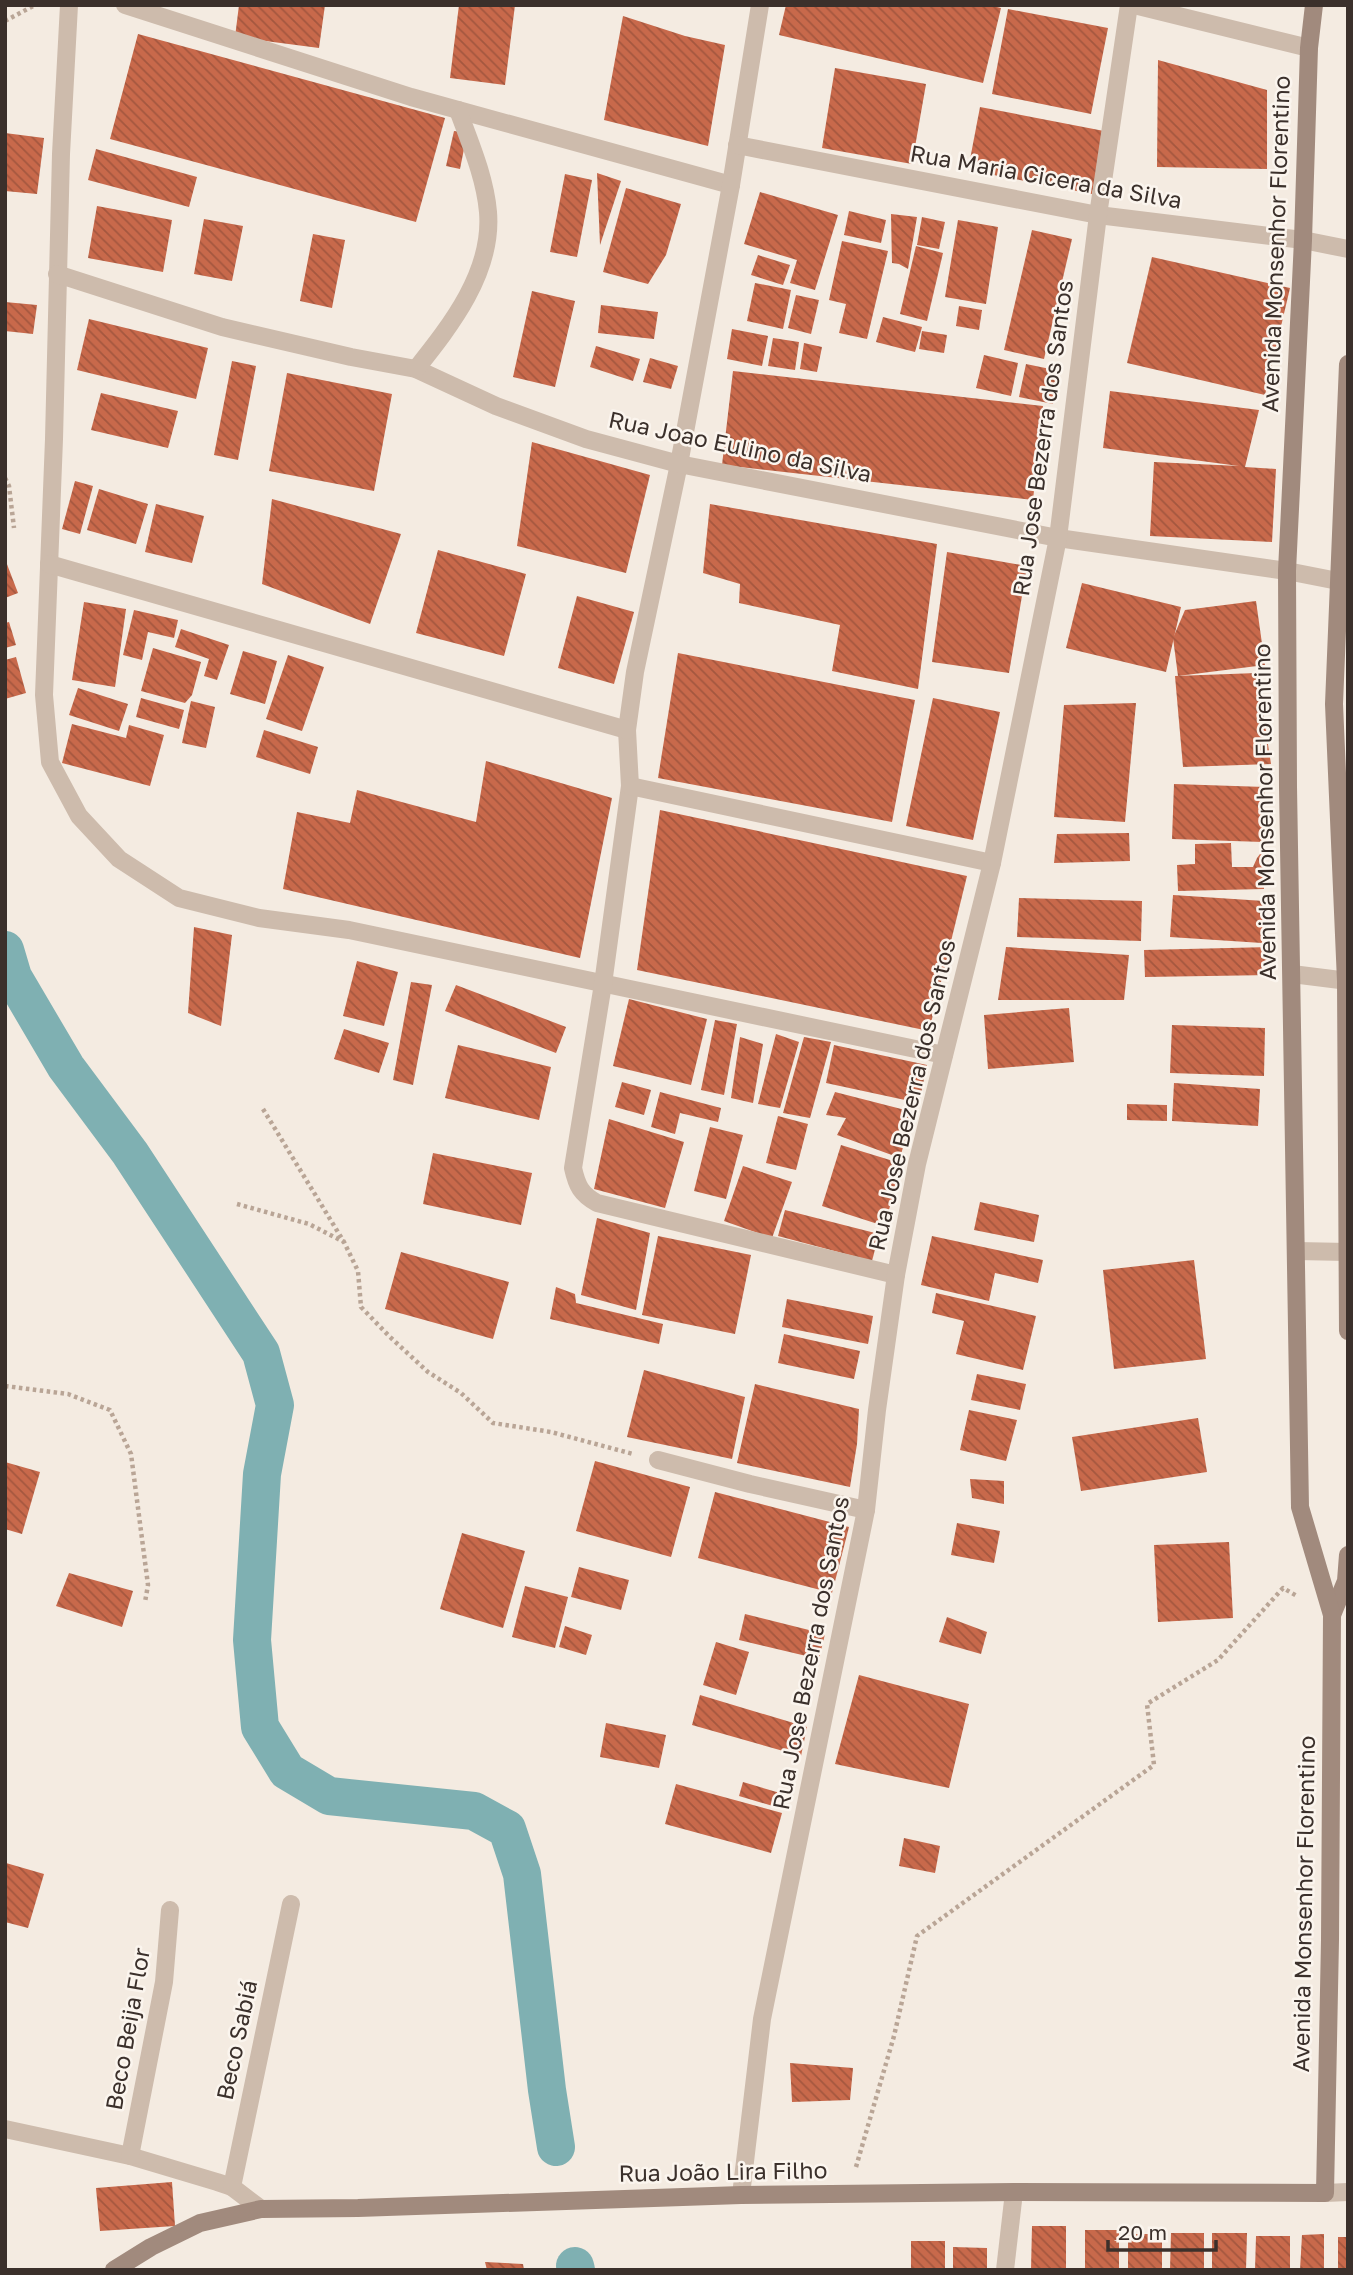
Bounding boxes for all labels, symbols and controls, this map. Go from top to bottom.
street label: Avenida Monsenhor Florentino [1255,75,1295,413]
street label: Rua Maria Cicera da Silva [908,138,1184,214]
street label: Rua Jose Bezerra dos Santos [1006,278,1078,598]
street label: Rua Joao Eulino da Silva [606,404,874,488]
street label: Avenida Monsenhor Florentino [1247,643,1281,981]
street label: Rua Jose Bezerra dos Santos [862,936,961,1253]
street label: Rua Jose Bezerra dos Santos [766,1494,854,1812]
street label: Avenida Monsenhor Florentino [1286,1735,1320,2073]
street label: Beco Beija Flor [99,1945,155,2112]
street label: Beco Sabiá [210,1977,262,2102]
street label: Rua João Lira Filho [618,2155,828,2187]
scale bar [1108,2208,1216,2252]
text: 20 m [1118,2219,1167,2245]

